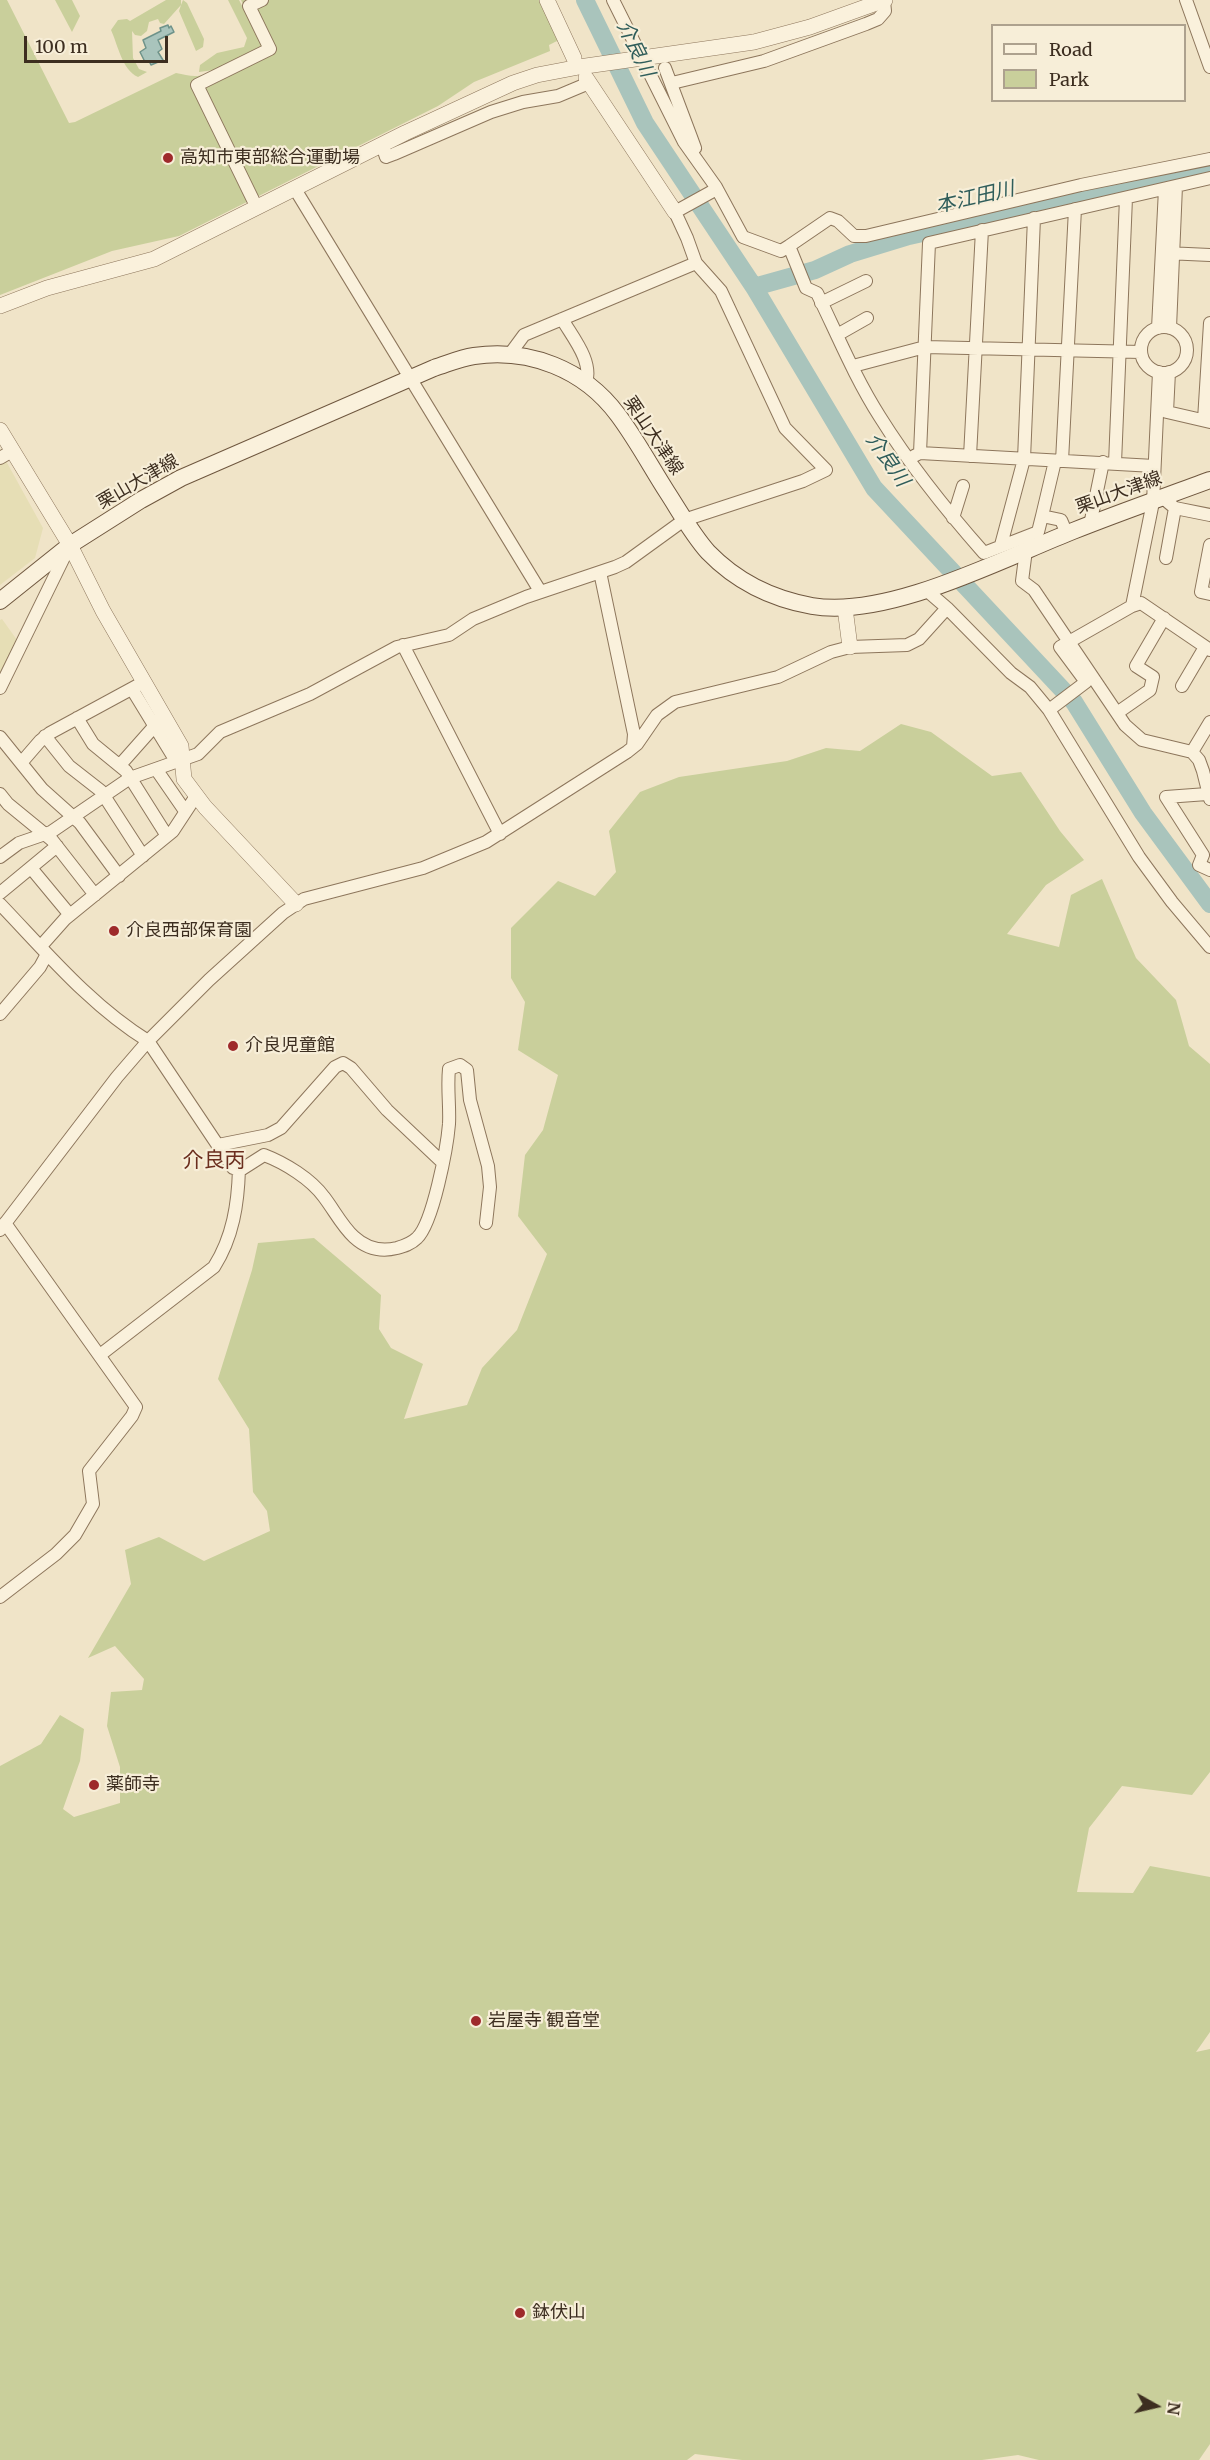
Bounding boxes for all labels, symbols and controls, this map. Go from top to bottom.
water label: 介良川 [611,17,659,81]
scale bar [27,24,171,62]
legend [991,24,1186,102]
text: 100 m [35,35,88,58]
text: Road [1049,38,1093,61]
text: Park [1049,68,1089,91]
place label: 高知市東部総合運動場 [180,147,360,169]
marker: 高知市東部総合運動場 [161,151,175,165]
water label: 本江田川 [933,177,1017,219]
street label: 栗山大津線 [619,393,687,479]
water label: 介良川 [860,429,914,491]
street label: 栗山大津線 [94,450,182,514]
street label: 栗山大津線 [1073,467,1165,519]
place label: 介良西部保育園 [126,920,252,942]
marker: 介良西部保育園 [107,924,121,938]
place label: 介良児童館 [245,1035,335,1057]
marker: 介良児童館 [226,1039,240,1053]
district label: 介良丙 [183,1148,245,1174]
place label: 薬師寺 [106,1774,160,1796]
marker: 薬師寺 [87,1778,101,1792]
place label: 岩屋寺 観音堂 [488,2010,600,2032]
marker: 岩屋寺 観音堂 [469,2014,483,2028]
place label: 鉢伏山 [532,2302,586,2324]
marker: 鉢伏山 [513,2306,527,2320]
north arrow [1126,2376,1186,2436]
text: N [1163,2401,1185,2416]

